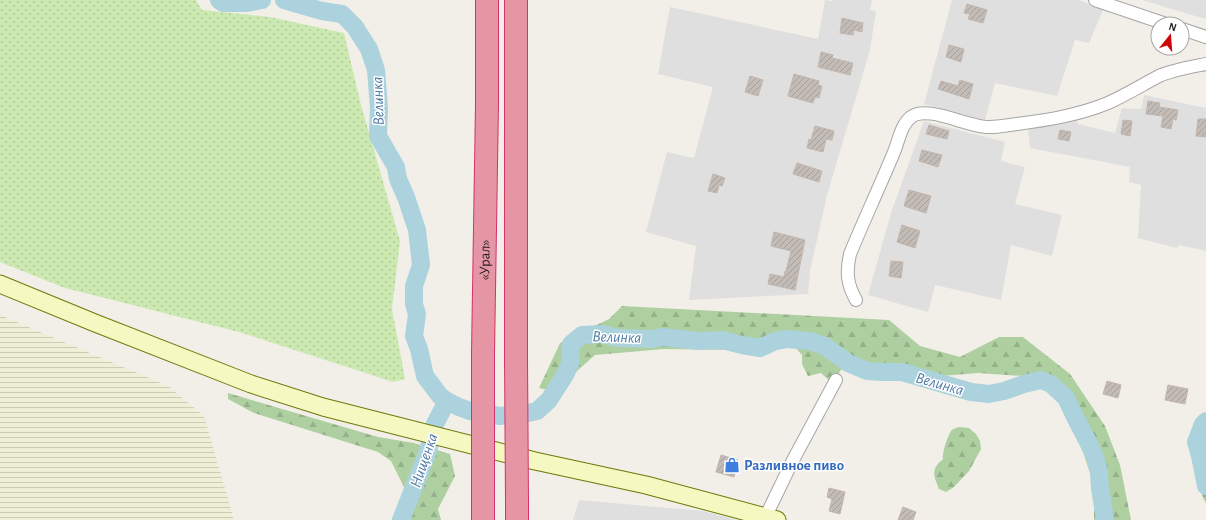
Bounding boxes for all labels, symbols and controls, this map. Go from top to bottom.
north arrow [1150,16,1190,56]
text: N [1168,21,1178,33]
water label: Велинка [369,76,387,126]
street label: «Урал» [477,239,493,281]
water label: Велинка [592,328,642,346]
water label: Велинка [914,370,966,398]
water label: Нищенка [407,431,441,489]
shop icon: Разливное пиво [723,456,741,474]
place label: Разливное пиво [744,458,844,473]

